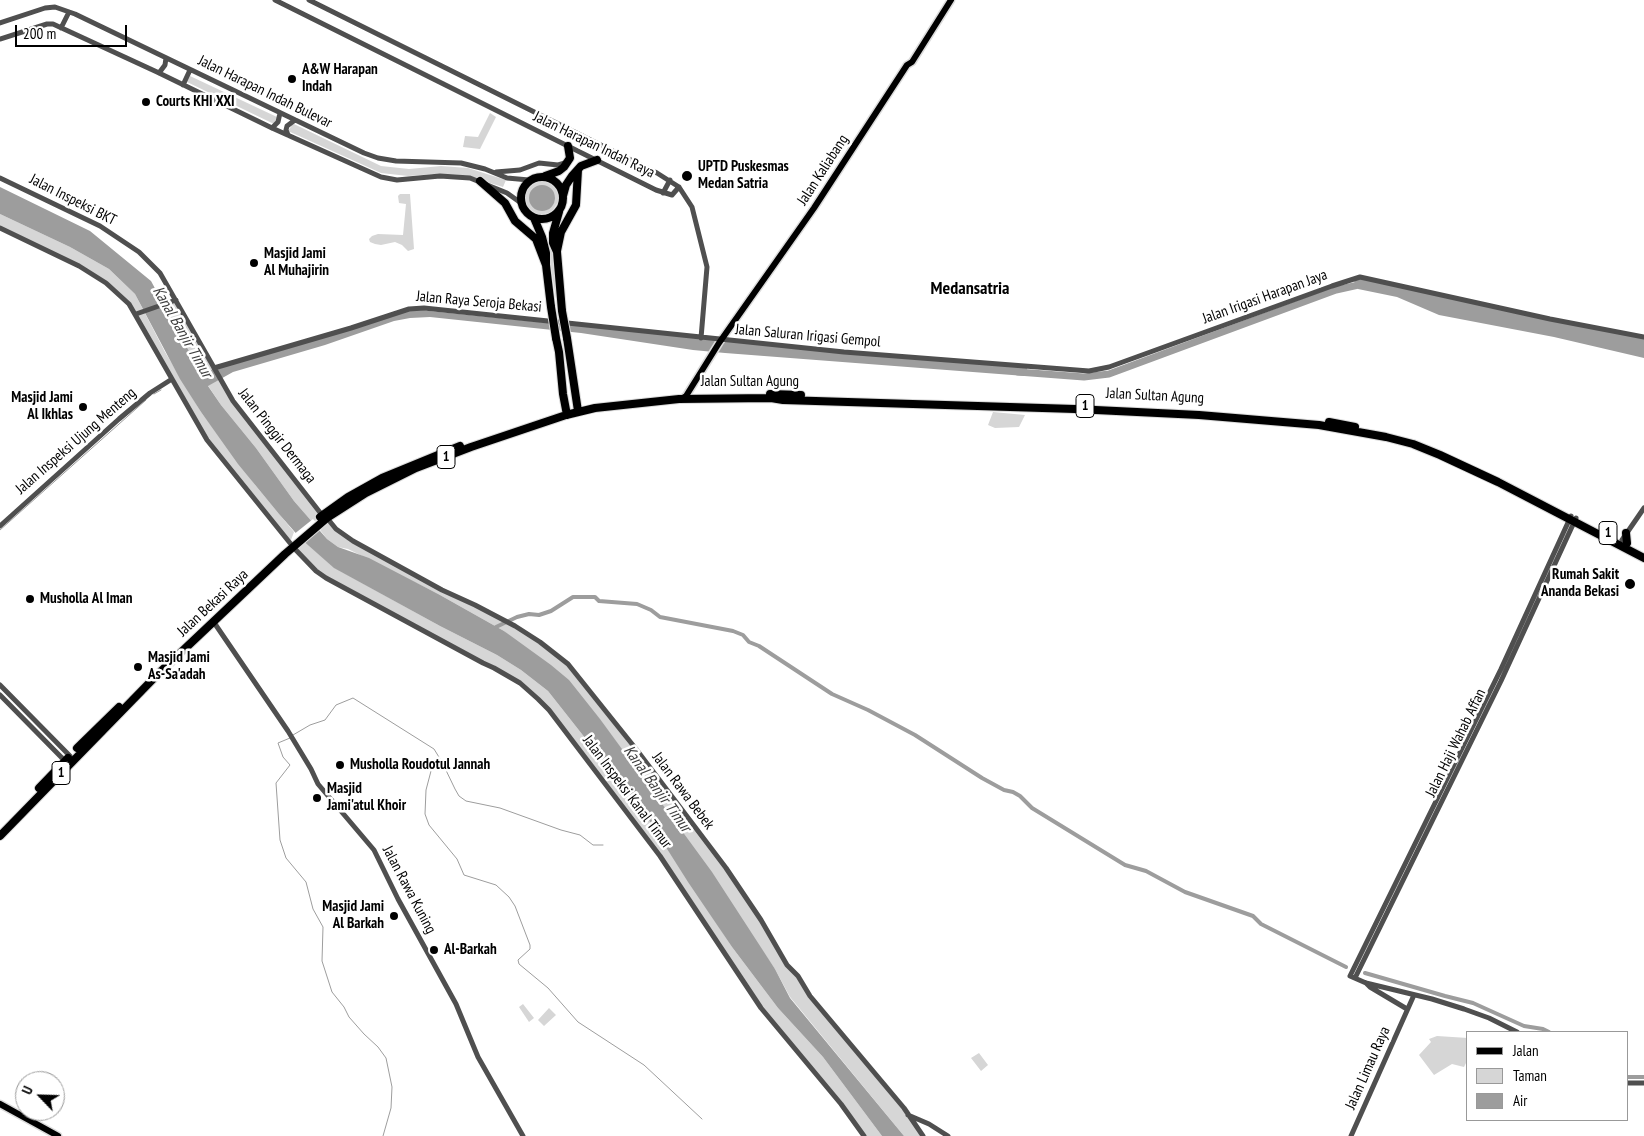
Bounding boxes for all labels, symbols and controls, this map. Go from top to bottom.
scale bar [18,15,130,47]
text: 200 m [23,24,56,43]
street label: Jalan Harapan Indah Bulevar [195,52,335,132]
place label: A&W Harapan Indah [302,61,378,96]
marker: A&W Harapan Indah [286,73,298,85]
place label: Courts KHI XXI [156,93,235,111]
marker: Courts KHI XXI [140,96,152,108]
street label: Jalan Harapan Indah Raya [531,108,657,182]
street label: Jalan Kaliabang [794,131,852,209]
place label: UPTD Puskesmas Medan Satria [698,158,789,193]
marker: UPTD Puskesmas Medan Satria [680,169,694,183]
street label: Jalan Inspeksi BKT [27,170,119,230]
place label: Masjid Jami Al Muhajirin [264,245,329,280]
marker: Masjid Jami Al Muhajirin [248,257,260,269]
street label: Jalan Irigasi Harapan Jaya [1200,266,1330,328]
district label: Medansatria [931,278,1009,300]
water label: Kanal Banjir Timur [148,283,216,381]
street label: Jalan Raya Seroja Bekasi [416,288,542,316]
street label: Jalan Saluran Irigasi Gempol [735,321,881,351]
street label: Jalan Sultan Agung [701,373,799,391]
street label: Jalan Inspeksi Ujung Menteng [12,384,140,498]
street label: Jalan Sultan Agung [1106,384,1204,408]
street label: Jalan Pinggir Dermaga [234,385,320,487]
place label: Masjid Jami Al Ikhlas [11,389,73,424]
road number: 1 [1076,394,1094,418]
marker: Masjid Jami Al Ikhlas [77,401,89,413]
road number: 1 [437,446,455,468]
road number: 1 [1599,522,1617,544]
street label: Jalan Bekasi Raya [174,566,252,640]
place label: Rumah Sakit Ananda Bekasi [1541,566,1619,601]
marker: Rumah Sakit Ananda Bekasi [1623,577,1637,591]
place label: Musholla Al Iman [40,590,133,608]
marker: Musholla Al Iman [24,593,36,605]
place label: Masjid Jami As-Sa'adah [148,649,210,684]
marker: Masjid Jami As-Sa'adah [132,661,144,673]
street label: Jalan Haji Wahab Affan [1422,686,1490,800]
street label: Jalan Inspeksi Kanal Timur [579,732,675,852]
water label: Kanal Banjir Timur [619,742,695,836]
street label: Jalan Rawa Bebek [648,749,718,833]
place label: Musholla Roudotul Jannah [350,756,490,774]
marker: Musholla Roudotul Jannah [334,759,346,771]
road number: 1 [52,761,70,784]
place label: Masjid Jami'atul Khoir [327,780,406,815]
marker: Masjid Jami'atul Khoir [311,792,323,804]
street label: Jalan Rawa Kuning [378,843,440,937]
place label: Masjid Jami Al Barkah [322,898,384,933]
marker: Masjid Jami Al Barkah [388,910,400,922]
place label: Al-Barkah [444,941,497,959]
marker: Al-Barkah [428,944,440,956]
street label: Jalan Limau Raya [1342,1024,1394,1112]
legend [1466,1031,1629,1121]
text: Jalan [1513,1041,1539,1060]
text: Taman [1513,1066,1547,1085]
north arrow [15,1071,65,1121]
text: U [18,1083,37,1097]
text: Air [1513,1091,1527,1110]

